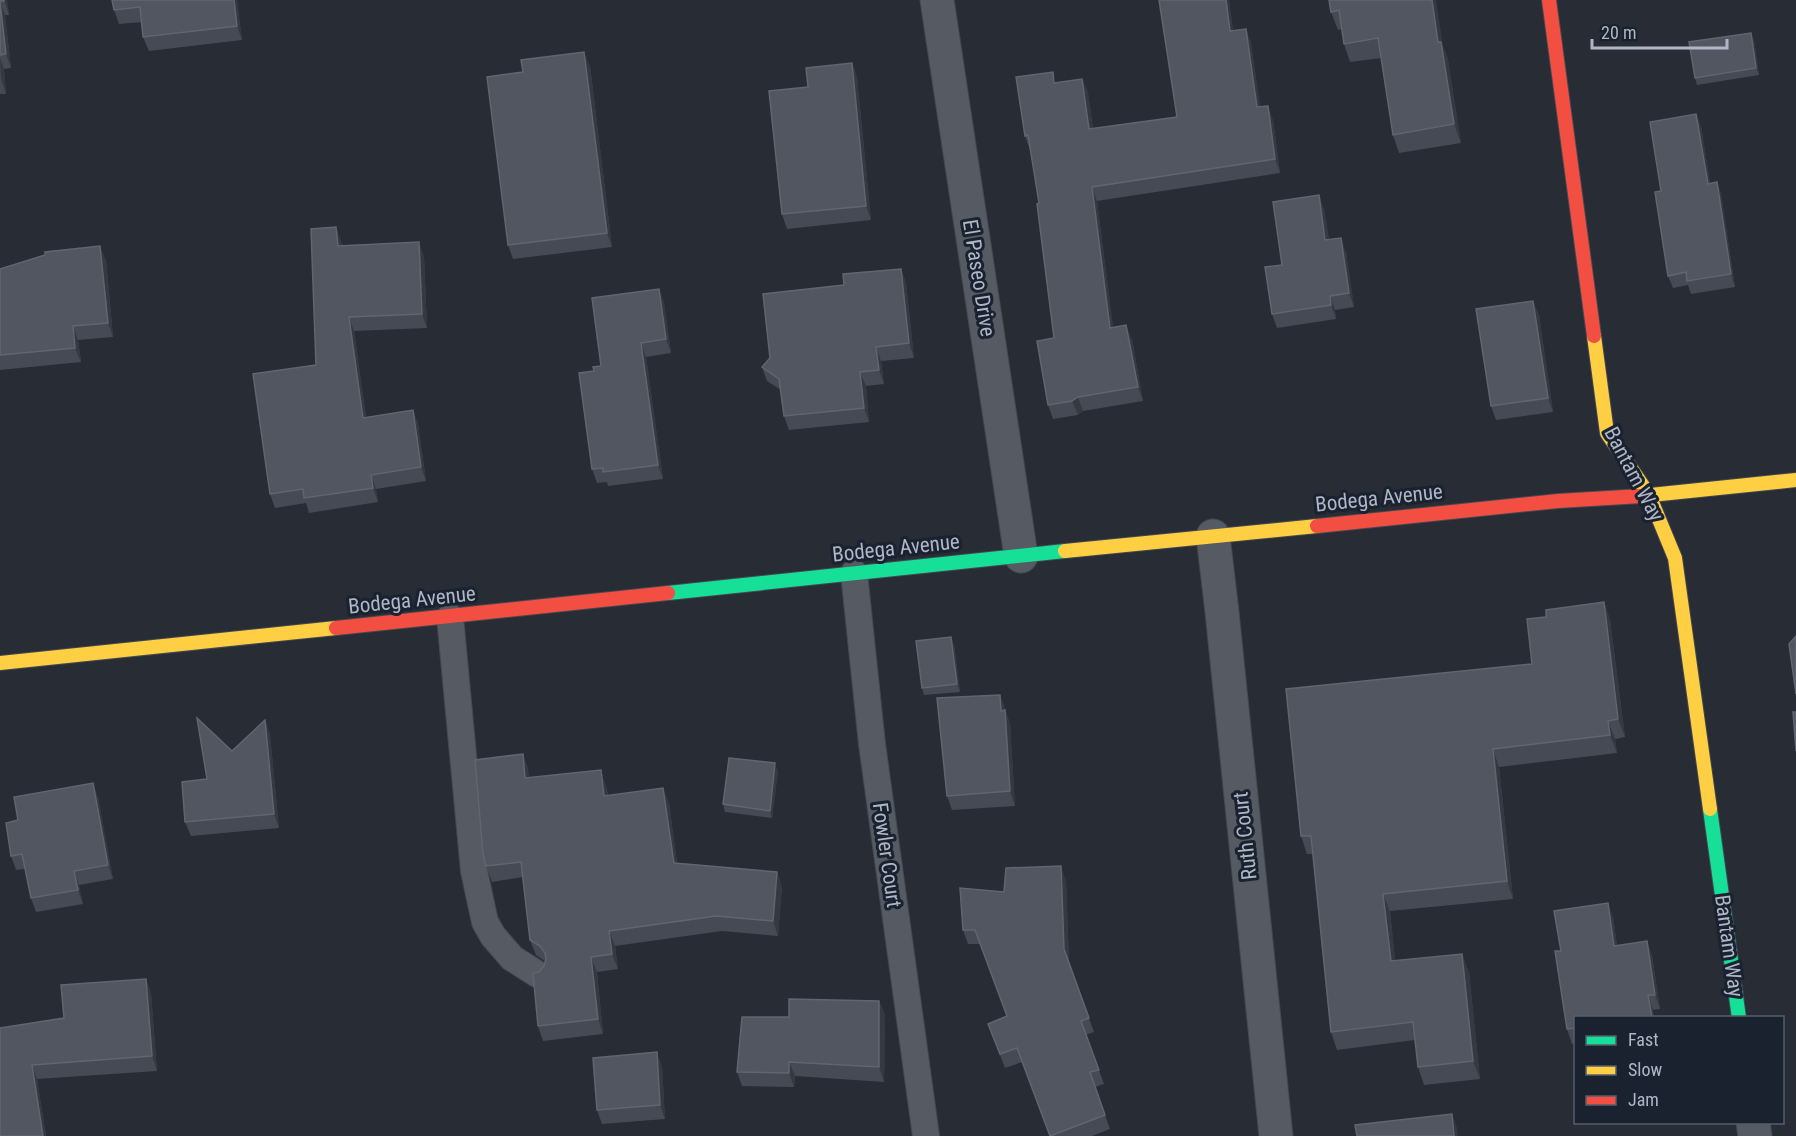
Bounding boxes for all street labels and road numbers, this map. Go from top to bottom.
street label: El Paseo Drive [958,218,1000,338]
street label: Bantam Way [1599,423,1669,525]
street label: Bodega Avenue [1314,479,1444,517]
street label: Bodega Avenue [831,529,961,567]
street label: Bodega Avenue [347,581,477,619]
street label: Ruth Court [1228,791,1262,881]
street label: Fowler Court [868,801,906,909]
street label: Bantam Way [1710,893,1748,999]

